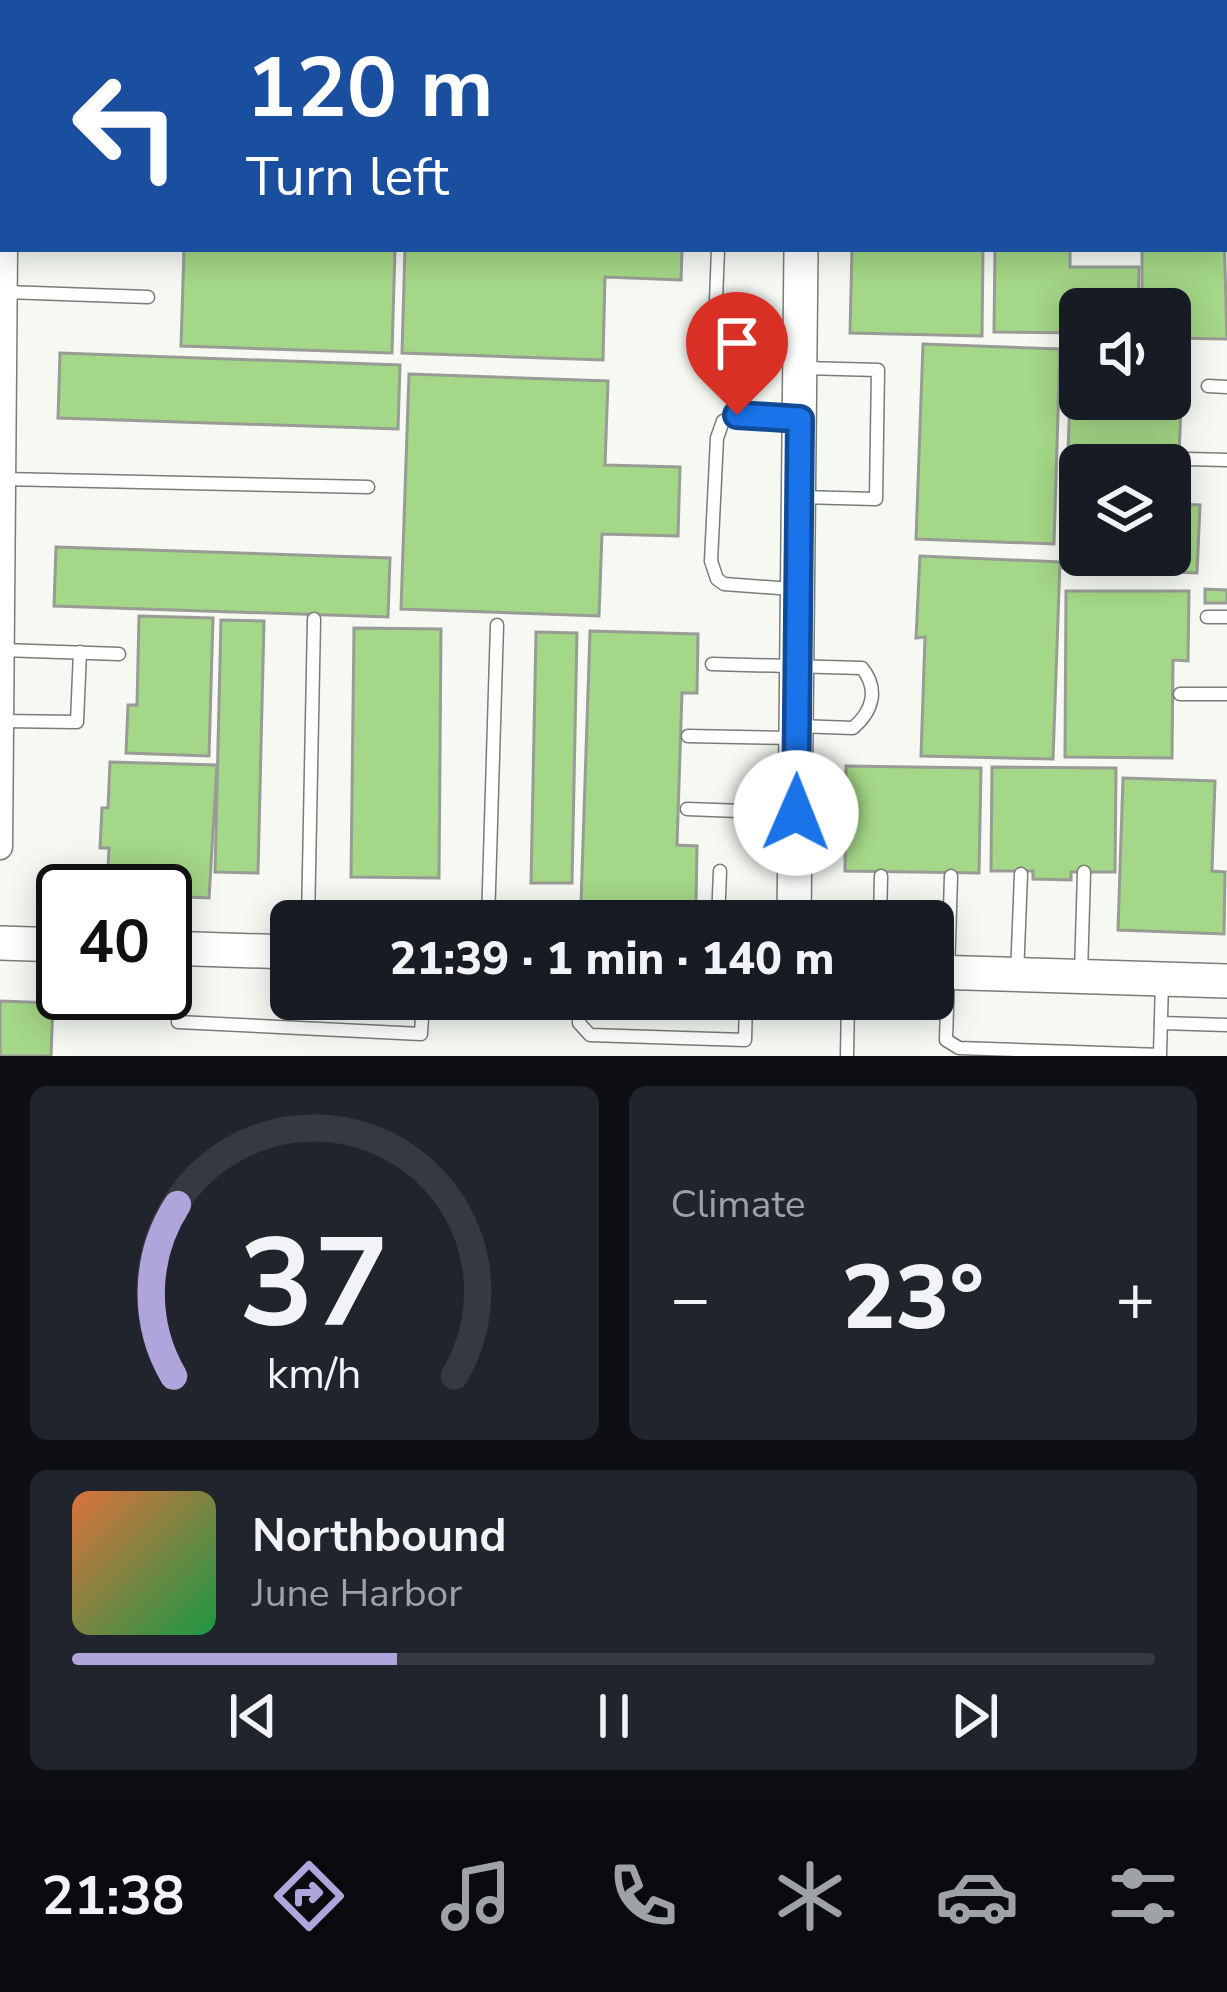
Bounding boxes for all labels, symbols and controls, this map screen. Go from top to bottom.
text: 120 m [246,31,494,146]
icon: left [48,48,204,204]
text: Turn left [246,140,449,214]
map controls [1059,288,1191,576]
button: sound [1059,288,1191,420]
pin [686,292,788,415]
icon: arrive [704,310,770,376]
button: layers [1059,444,1191,576]
position arrow [733,750,859,876]
speed limit sign: 40 [36,864,192,1020]
text: 21:39 · 1 min · 140 m [389,929,835,990]
text: Climate [671,1178,806,1231]
text: 37 [239,1199,389,1369]
text: 23° [841,1237,984,1360]
text: − [671,1254,710,1344]
text: + [1115,1254,1155,1344]
text: km/h [267,1345,362,1403]
text: Northbound [252,1506,506,1567]
text: June Harbor [252,1567,462,1620]
icon: previous [220,1683,286,1749]
icon: pause [581,1683,647,1749]
icon: next [942,1683,1008,1749]
icon: directions [267,1854,351,1938]
icon: music [434,1854,518,1938]
icon: phone [601,1854,685,1938]
icon: climate [768,1854,852,1938]
icon: car [935,1854,1019,1938]
icon: filters [1101,1854,1185,1938]
text: 21:38 [41,1859,184,1933]

